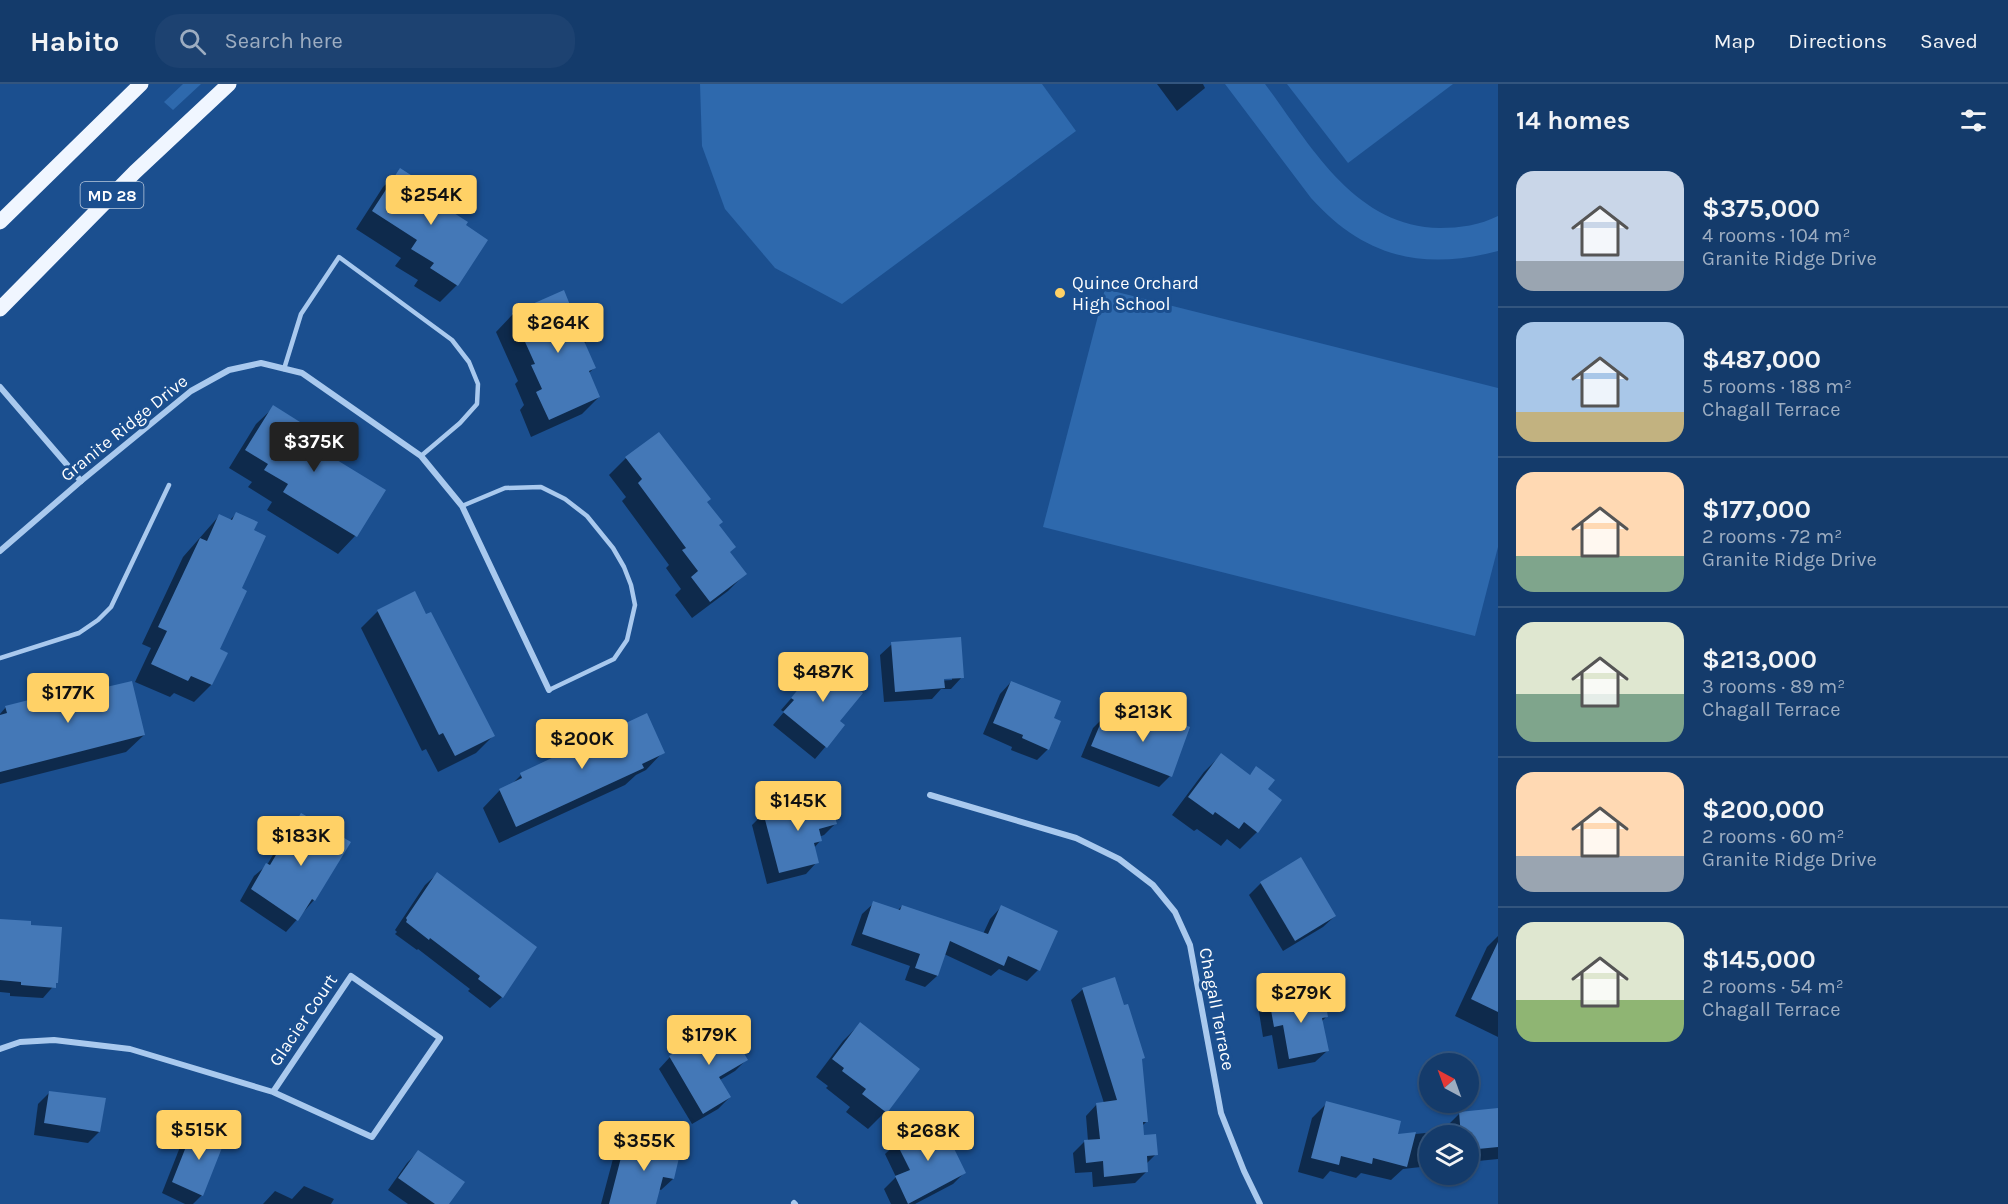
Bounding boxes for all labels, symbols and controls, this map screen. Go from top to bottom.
search box [155,14,575,68]
text: Habito [30,25,119,58]
icon: search [176,25,209,58]
text: Search here [224,28,343,54]
text: Map [1714,29,1755,53]
text: Directions [1788,29,1887,53]
text: Saved [1920,29,1978,53]
icon: filters [1957,104,1990,137]
text: 14 homes [1516,105,1630,136]
pin: $254K [389,175,473,226]
road number: MD 28 [80,182,144,208]
text: $254K [400,183,462,206]
text: $375,000 [1702,193,1820,224]
icon: home [1564,195,1636,267]
text: 4 rooms · 104 m² [1702,224,1850,247]
text: Granite Ridge Drive [1702,247,1877,270]
place label: Quince Orchard High School [1072,272,1199,315]
marker: Quince Orchard High School [1053,286,1067,300]
pin: $264K [516,303,600,354]
text: $264K [527,311,590,334]
text: $487,000 [1702,344,1821,375]
icon: home [1564,346,1636,418]
street label: Granite Ridge Drive [56,370,192,486]
text: 5 rooms · 188 m² [1702,375,1852,398]
text: Chagall Terrace [1702,398,1840,421]
pin: $375K [272,422,356,473]
text: $375K [284,430,344,453]
text: $177,000 [1702,494,1811,525]
icon: home [1564,496,1636,568]
text: 2 rooms · 72 m² [1702,525,1842,548]
text: Granite Ridge Drive [1702,548,1877,571]
text: $213,000 [1702,644,1817,675]
icon: home [1564,646,1636,718]
pin: $487K [781,652,865,703]
text: $487K [792,660,854,683]
pin: $177K [26,673,110,724]
text: 3 rooms · 89 m² [1702,675,1845,698]
text: $177K [41,681,95,704]
pin: $213K [1101,692,1185,743]
text: Chagall Terrace [1702,698,1840,721]
text: $213K [1114,700,1172,723]
pin: $200K [540,719,624,770]
text: $200K [550,727,614,750]
pin: $145K [756,781,840,832]
text: $145K [769,789,827,812]
text: $200,000 [1702,794,1824,825]
icon: home [1564,796,1636,868]
pin: $183K [259,816,343,867]
text: $183K [271,824,331,847]
text: 2 rooms · 60 m² [1702,825,1845,848]
text: Granite Ridge Drive [1702,848,1877,871]
text: $145,000 [1702,944,1816,975]
street label: Chagall Terrace [1194,946,1240,1072]
icon: home [1564,946,1636,1018]
street label: Glacier Court [264,970,342,1070]
pin: $279K [1259,973,1343,1024]
text: 2 rooms · 54 m² [1702,975,1844,998]
text: $279K [1270,981,1332,1004]
text: Chagall Terrace [1702,998,1840,1021]
pin: $179K [667,1015,751,1066]
text: $179K [681,1023,737,1046]
north arrow [1419,1053,1479,1113]
map controls [1419,1053,1479,1185]
pin: $515K [157,1110,241,1161]
pin: $268K [886,1111,970,1162]
text: $515K [170,1118,228,1141]
text: $268K [896,1119,960,1142]
pin: $355K [602,1121,686,1172]
button: layers [1419,1125,1479,1185]
text: $355K [613,1129,675,1152]

